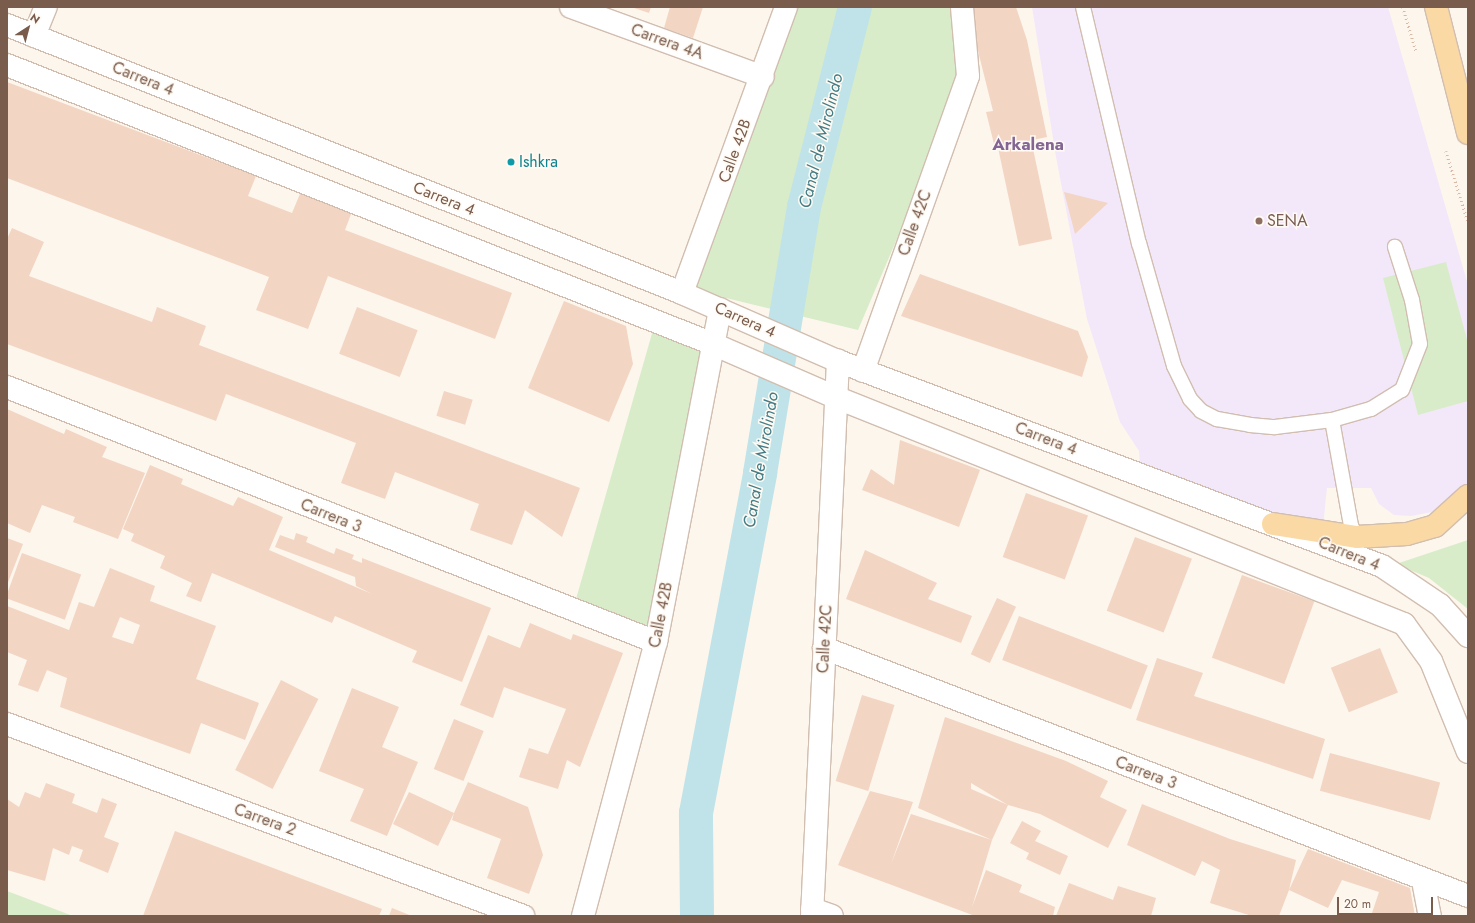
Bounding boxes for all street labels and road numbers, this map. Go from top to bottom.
street label: Carrera 4A [628,20,706,64]
street label: Carrera 4 [109,58,177,100]
street label: Calle 42B [715,117,755,185]
street label: Carrera 4 [410,178,478,220]
street label: Calle 42C [894,188,936,258]
street label: Carrera 4 [711,298,779,342]
street label: Carrera 4 [1012,418,1080,460]
street label: Carrera 3 [298,495,364,537]
street label: Carrera 4 [1315,533,1383,575]
street label: Calle 42B [645,581,677,649]
street label: Calle 42C [814,604,836,674]
street label: Carrera 3 [1113,753,1179,793]
street label: Carrera 2 [231,800,299,840]

